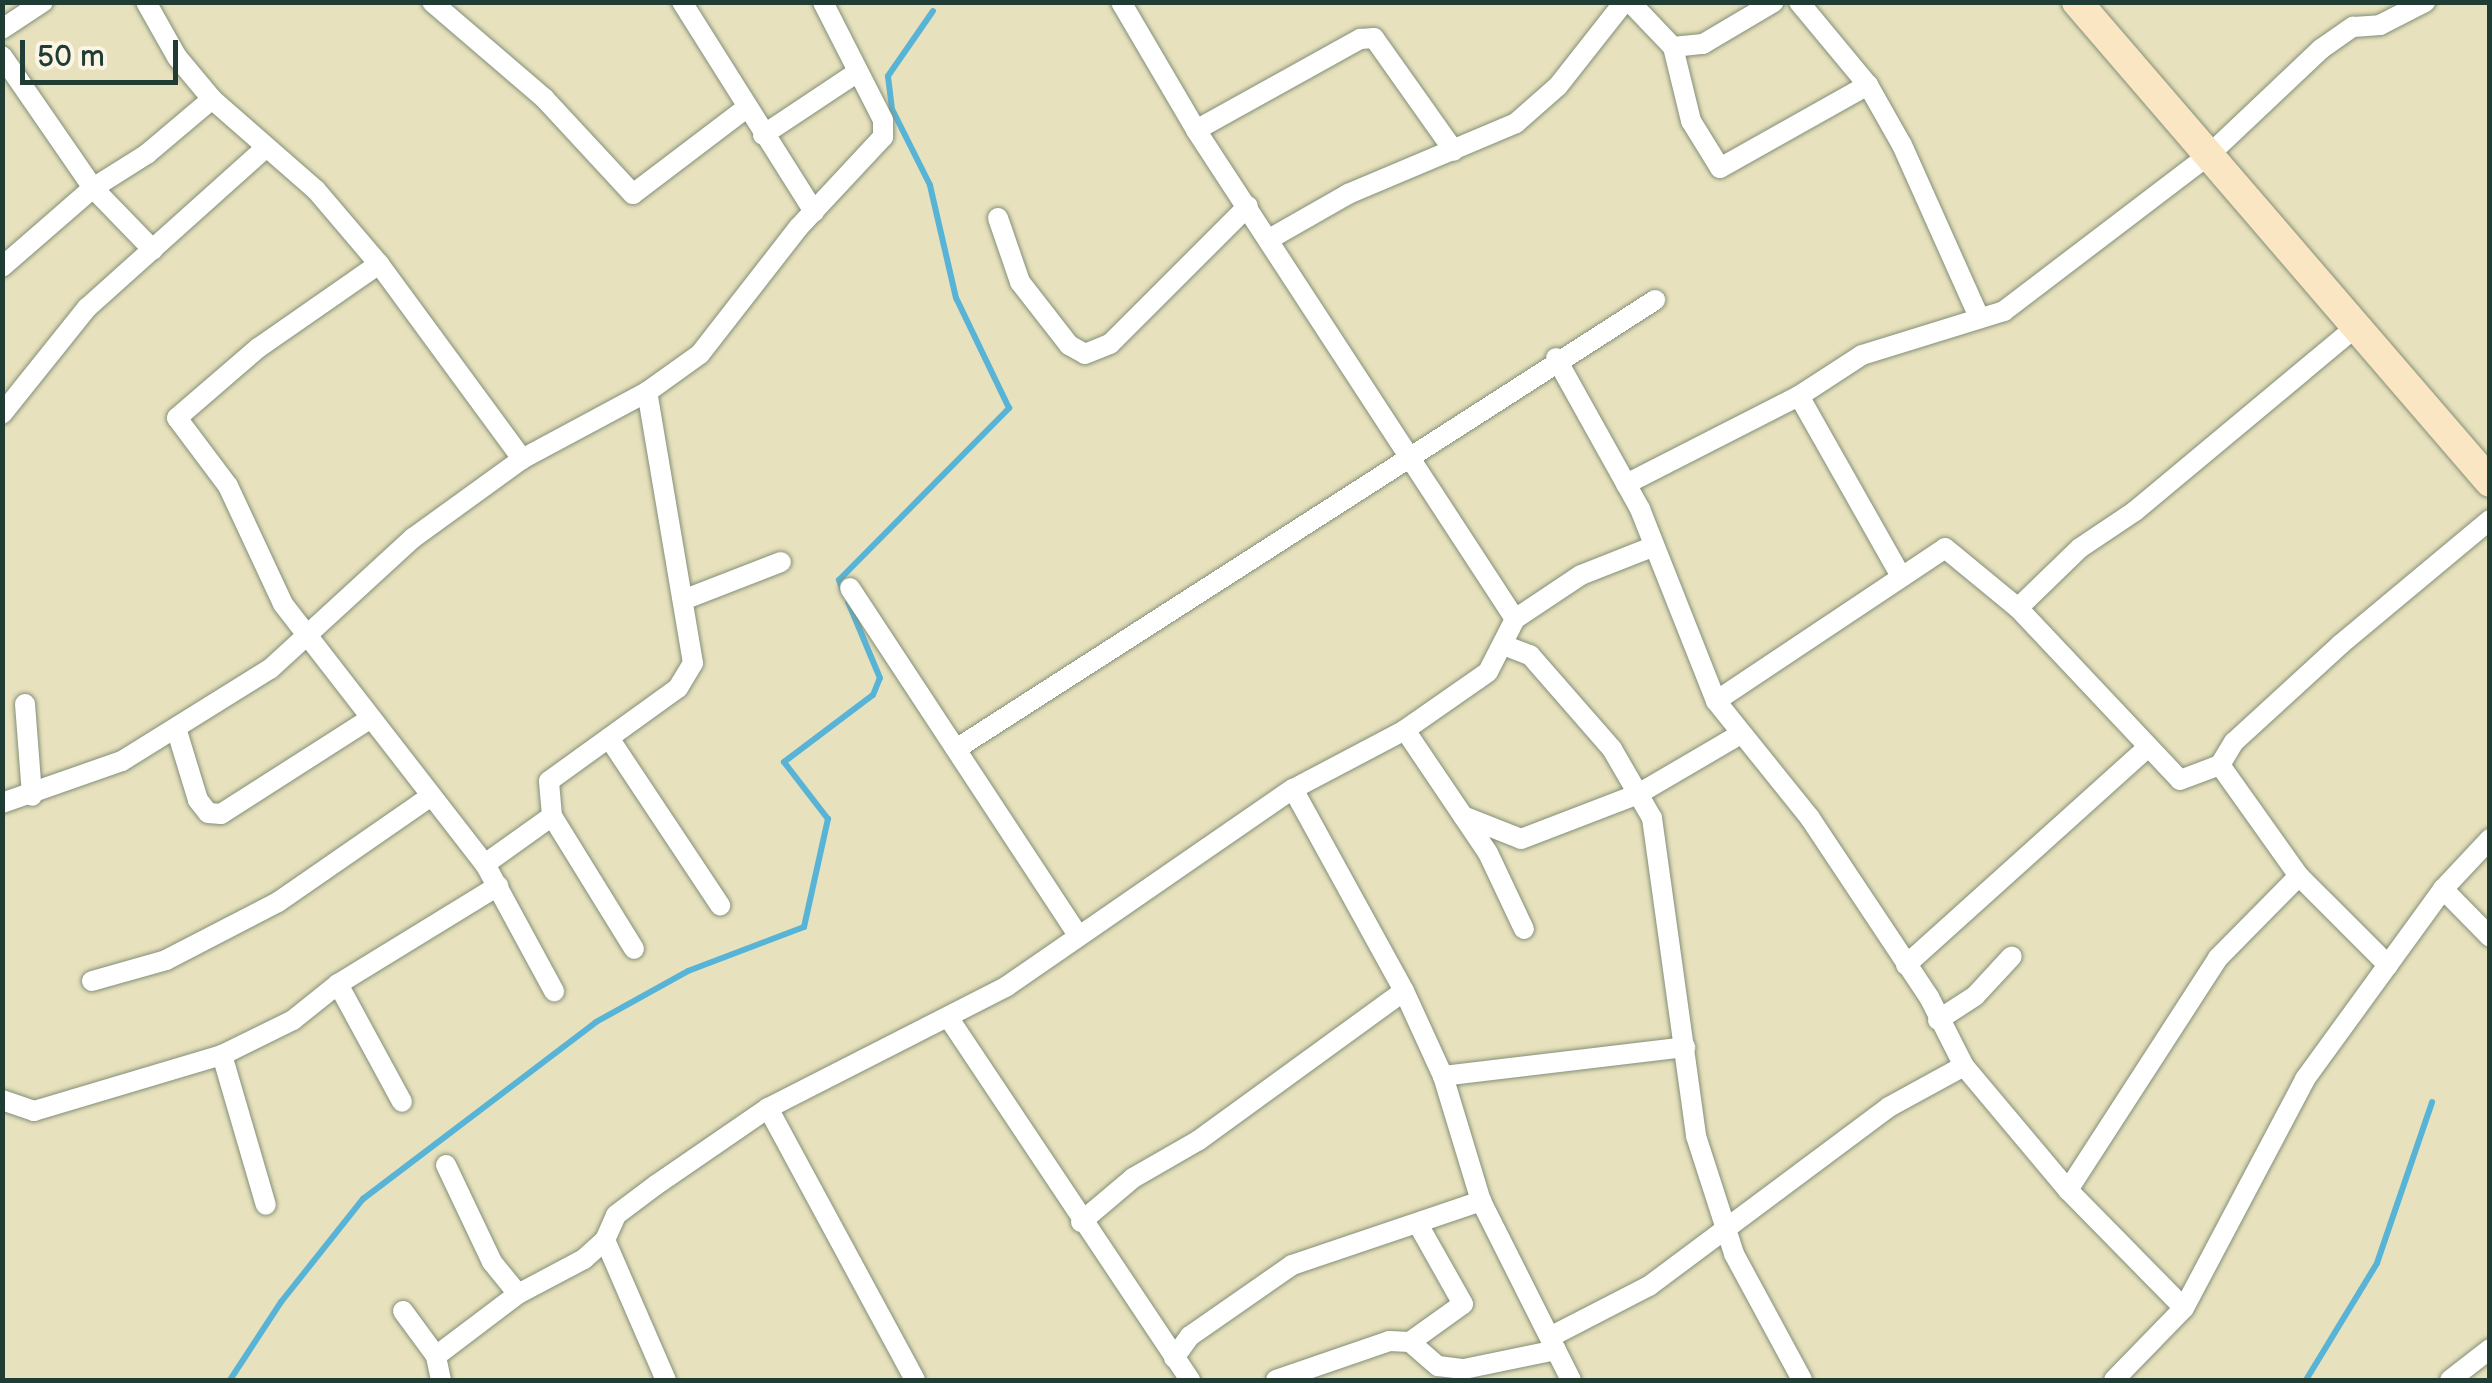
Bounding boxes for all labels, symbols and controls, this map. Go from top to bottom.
scale bar [25,20,182,82]
text: 50 m [37,39,105,75]

